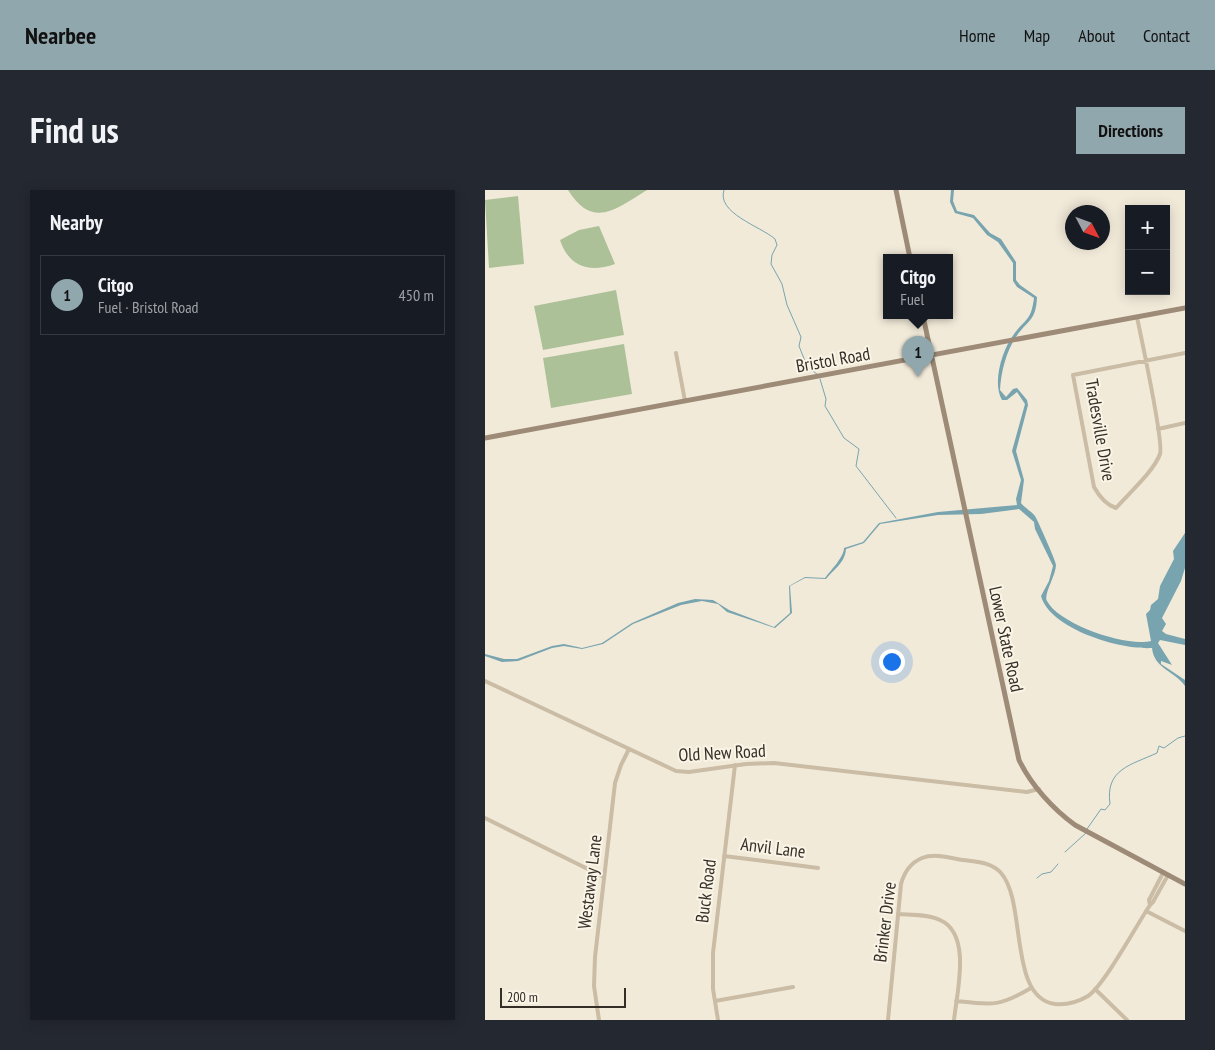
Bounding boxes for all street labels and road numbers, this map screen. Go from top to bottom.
street label: Bristol Road [794,342,872,377]
street label: Tradesville Drive [1080,377,1121,483]
street label: Lower State Road [984,584,1029,694]
street label: Old New Road [678,739,766,766]
street label: Anvil Lane [739,832,807,863]
street label: Westaway Lane [572,834,607,930]
street label: Buck Road [690,858,721,924]
street label: Brinker Drive [868,880,901,963]

